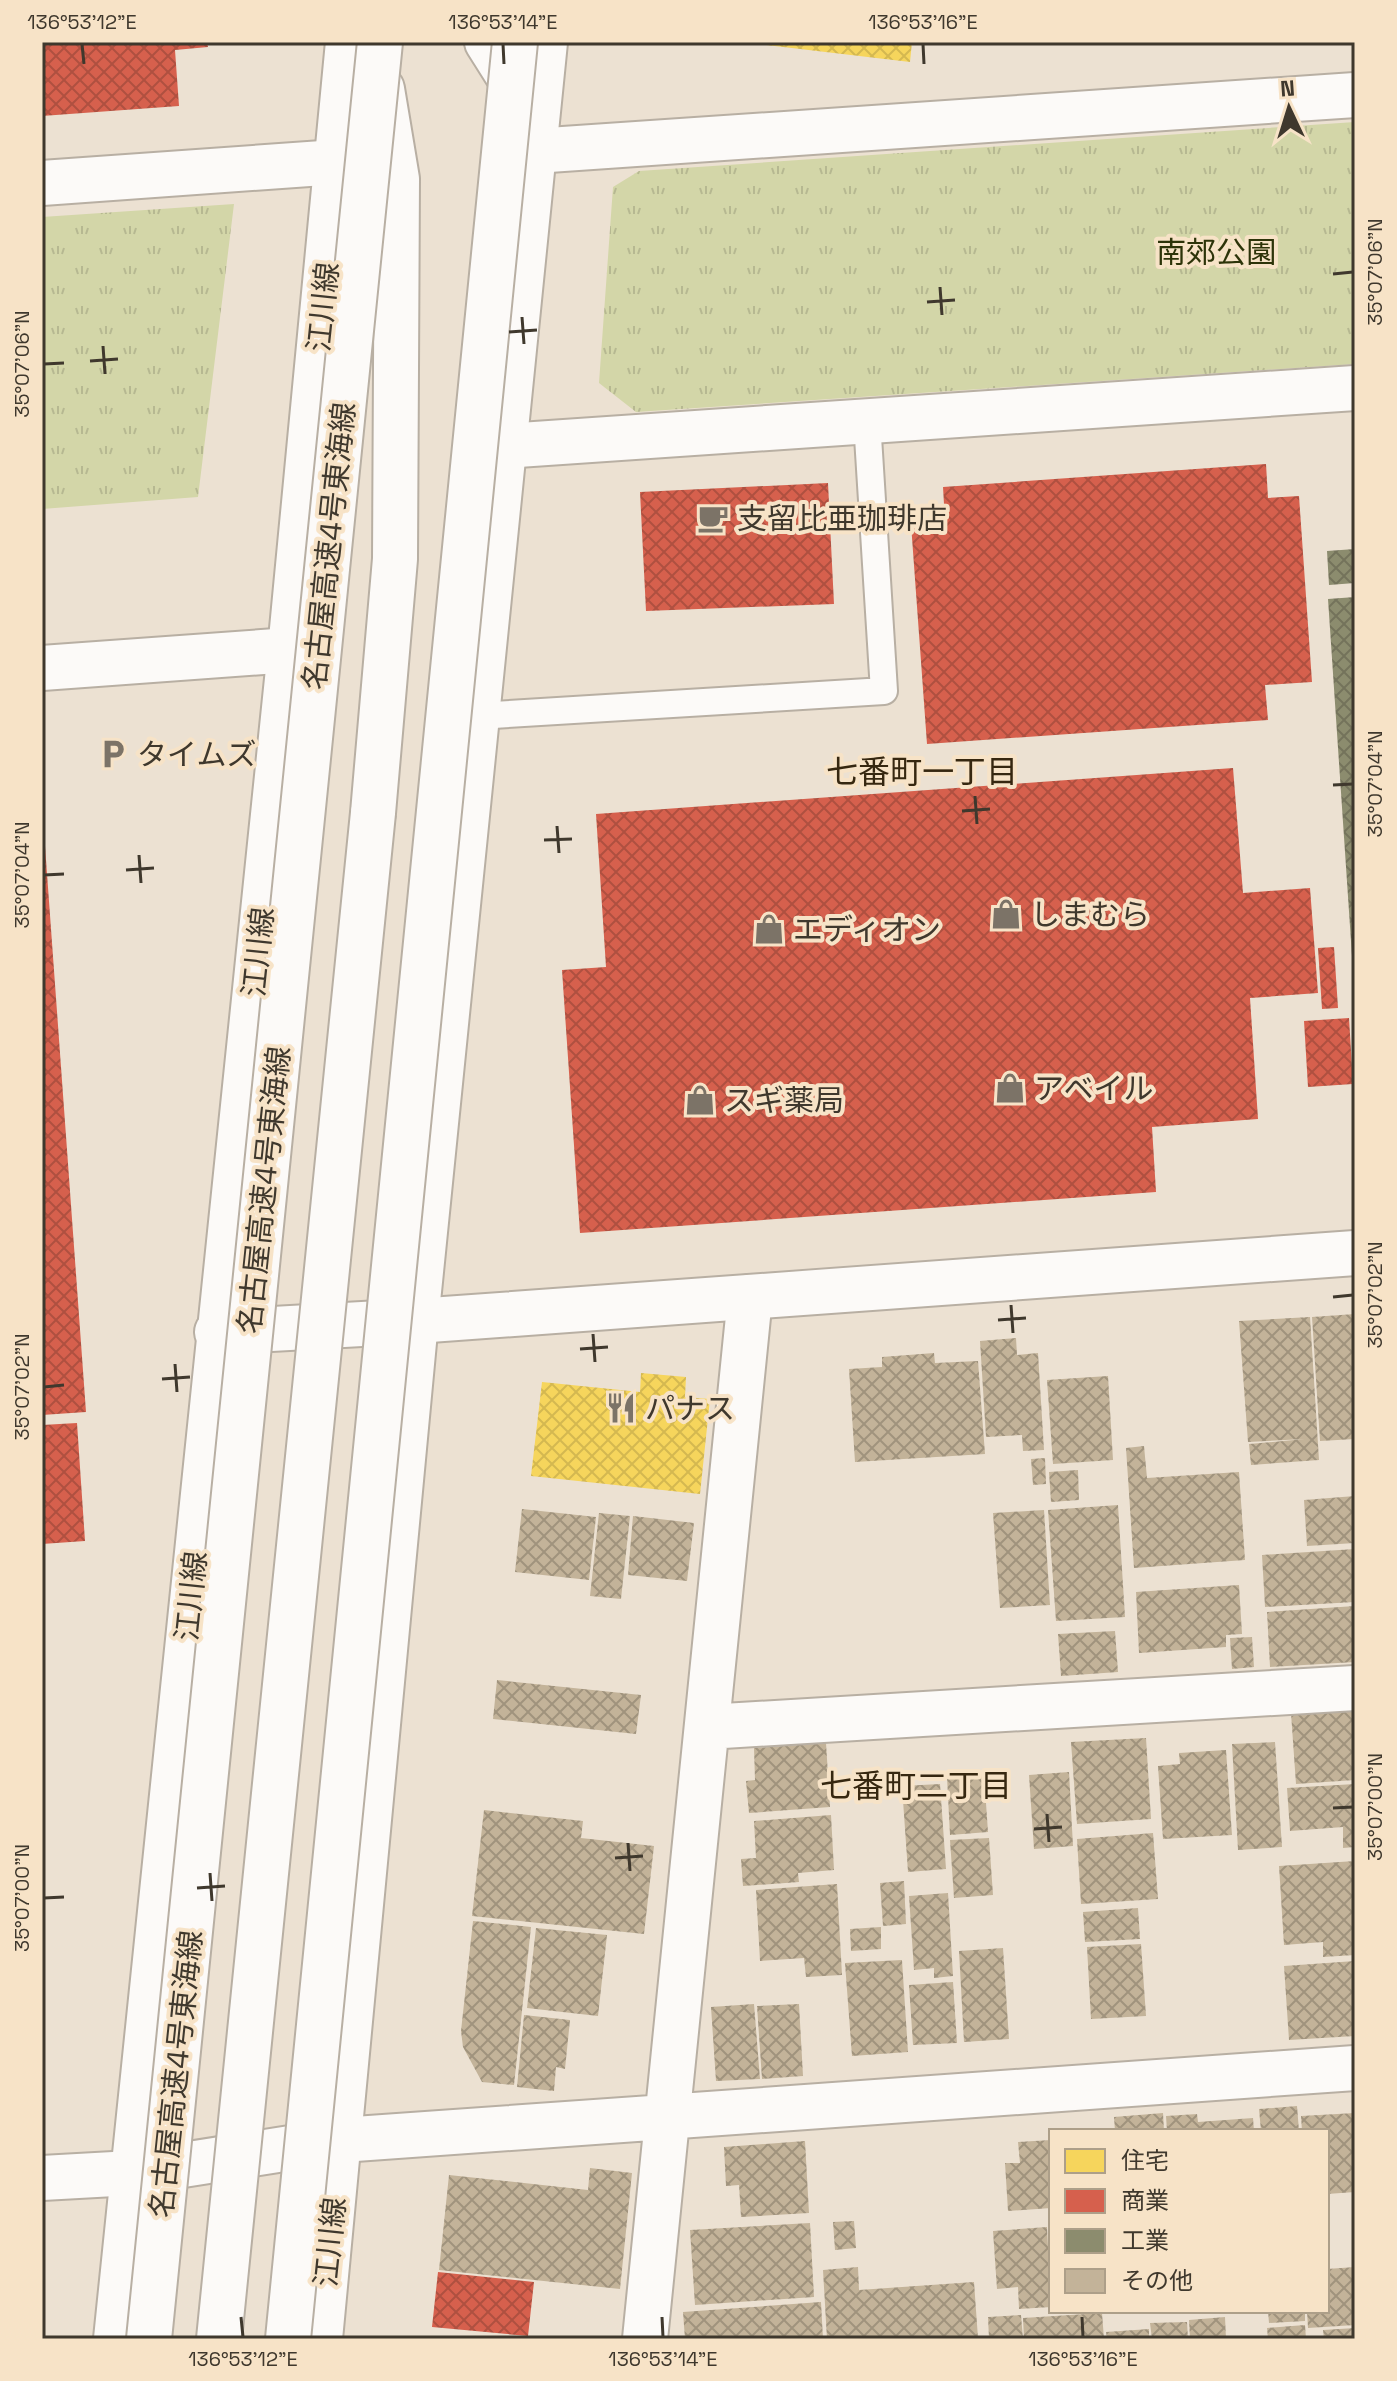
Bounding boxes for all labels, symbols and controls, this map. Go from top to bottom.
text: 136°53'12"E [27,9,137,35]
text: 136°53'14"E [448,9,558,35]
text: 136°53'16"E [868,9,978,35]
north arrow [1249,68,1329,148]
text: N [1279,74,1296,103]
text: 35°07'06"N [1362,218,1388,326]
park label: 南郊公園 [1156,233,1276,272]
street label: 江川線 [299,260,347,354]
text: 35°07'06"N [9,310,35,418]
street label: 名古屋高速4号東海線 [295,400,363,692]
place label: 支留比亜珈琲店 [737,499,947,538]
cafe icon: 支留比亜珈琲店 [696,501,730,535]
text: 35°07'04"N [1362,731,1388,837]
place label: タイムズ [137,735,256,774]
parking icon: タイムズ [96,737,130,771]
district label: 七番町一丁目 [826,752,1018,792]
text: 35°07'04"N [9,822,35,928]
place label: しまむら [1030,895,1150,934]
shop icon: しまむら [989,897,1023,931]
street label: 江川線 [234,905,282,999]
place label: エディオン [793,910,941,949]
shop icon: エディオン [752,912,786,946]
street label: 名古屋高速4号東海線 [230,1044,298,1336]
place label: アベイル [1034,1069,1153,1108]
shop icon: アベイル [993,1071,1027,1105]
place label: スギ薬局 [724,1081,844,1120]
shop icon: スギ薬局 [683,1083,717,1117]
text: 35°07'02"N [1362,1241,1388,1349]
text: 35°07'02"N [9,1333,35,1441]
place label: パナス [645,1389,735,1428]
restaurant icon: パナス [604,1391,638,1425]
street label: 江川線 [167,1549,215,1643]
text: 35°07'00"N [1362,1753,1388,1861]
district label: 七番町二丁目 [820,1766,1012,1806]
text: 35°07'00"N [9,1844,35,1952]
street label: 名古屋高速4号東海線 [142,1928,210,2220]
legend [1049,2129,1329,2313]
text: 住宅 [1121,2145,1169,2176]
text: 商業 [1121,2185,1169,2216]
street label: 江川線 [306,2195,354,2289]
text: 工業 [1121,2225,1169,2256]
text: その他 [1121,2265,1193,2296]
text: 136°53'12"E [188,2346,298,2372]
text: 136°53'14"E [608,2346,718,2372]
text: 136°53'16"E [1028,2346,1138,2372]

